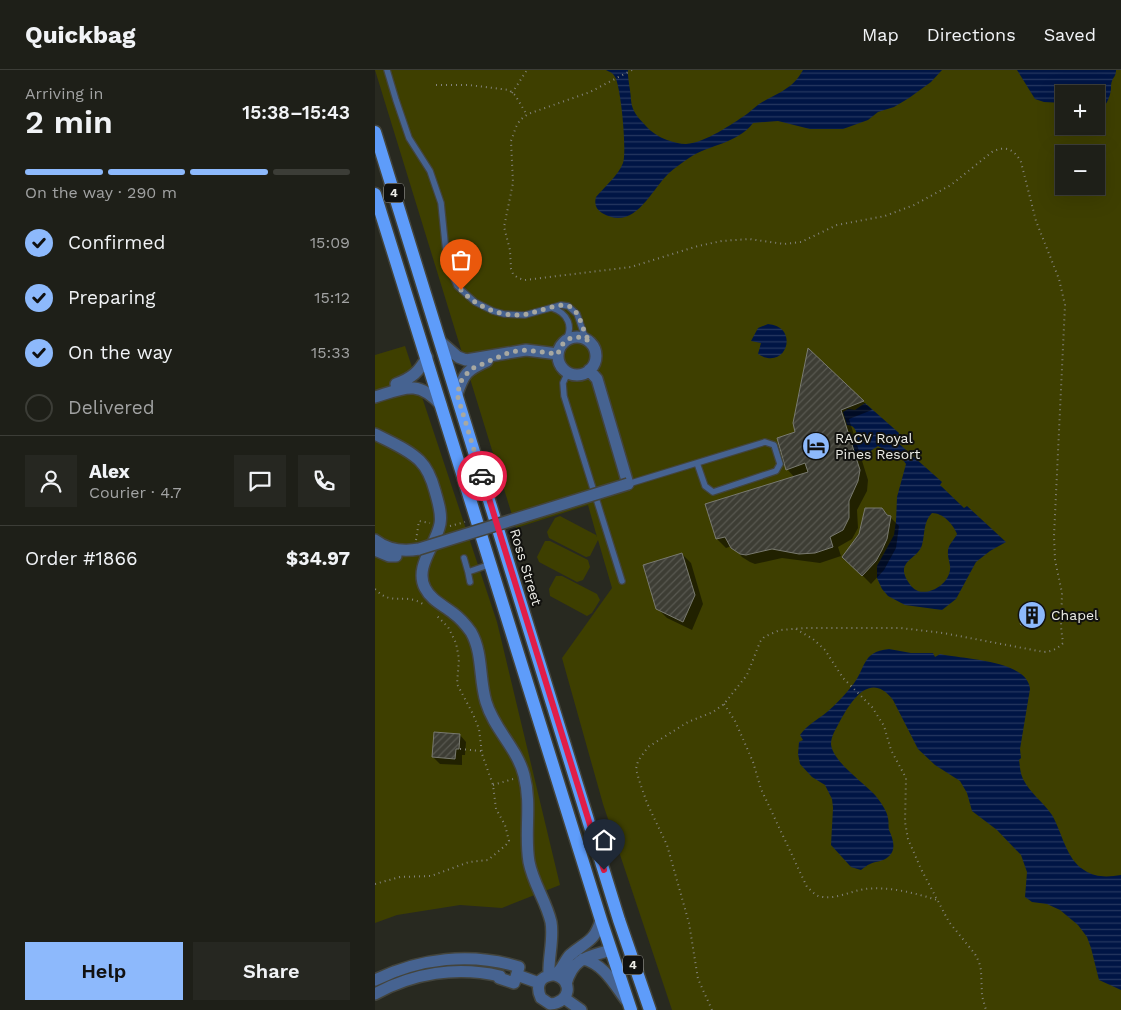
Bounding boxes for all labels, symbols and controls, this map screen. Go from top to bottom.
text: Quickbag [25,21,135,49]
text: Map [862,24,899,45]
text: Directions [927,24,1016,45]
text: Saved [1044,24,1096,45]
text: Arriving in [25,84,103,103]
map controls [1055,85,1105,195]
button: + [1055,85,1105,135]
text: 15:38–15:43 [242,101,350,124]
text: 2 min [25,103,113,141]
button: − [1055,145,1105,195]
text: On the way · 290 m [25,183,177,202]
road number: 4 [384,184,404,202]
icon: check [25,229,53,257]
text: Confirmed [68,231,165,254]
text: 15:09 [310,233,350,252]
pin [440,239,482,290]
icon: bag [447,246,475,274]
icon: check [25,284,53,312]
text: Preparing [68,286,155,309]
text: 15:12 [314,288,350,307]
icon: check [25,339,53,367]
text: On the way [68,341,172,364]
text: 15:33 [311,343,350,362]
text: Delivered [68,396,155,419]
place label: RACV Royal Pines Resort [835,430,920,462]
hotel icon: RACV Royal Pines Resort [801,431,831,461]
courier [457,451,507,501]
button: person [25,455,77,507]
button: chat [234,455,286,507]
button: phone [298,455,350,507]
text: Alex [89,460,130,483]
icon: car [468,462,496,490]
text: Courier · 4.7 [89,483,182,502]
street label: Ross Street [507,527,545,607]
text: Order #1866 [25,547,138,570]
text: $34.97 [286,547,350,570]
building icon: Chapel [1017,600,1047,630]
place label: Chapel [1051,607,1099,623]
pin [583,819,625,870]
icon: home [590,826,618,854]
button: Help [25,942,183,1000]
button: Share [193,942,350,1000]
road number: 4 [623,956,643,974]

